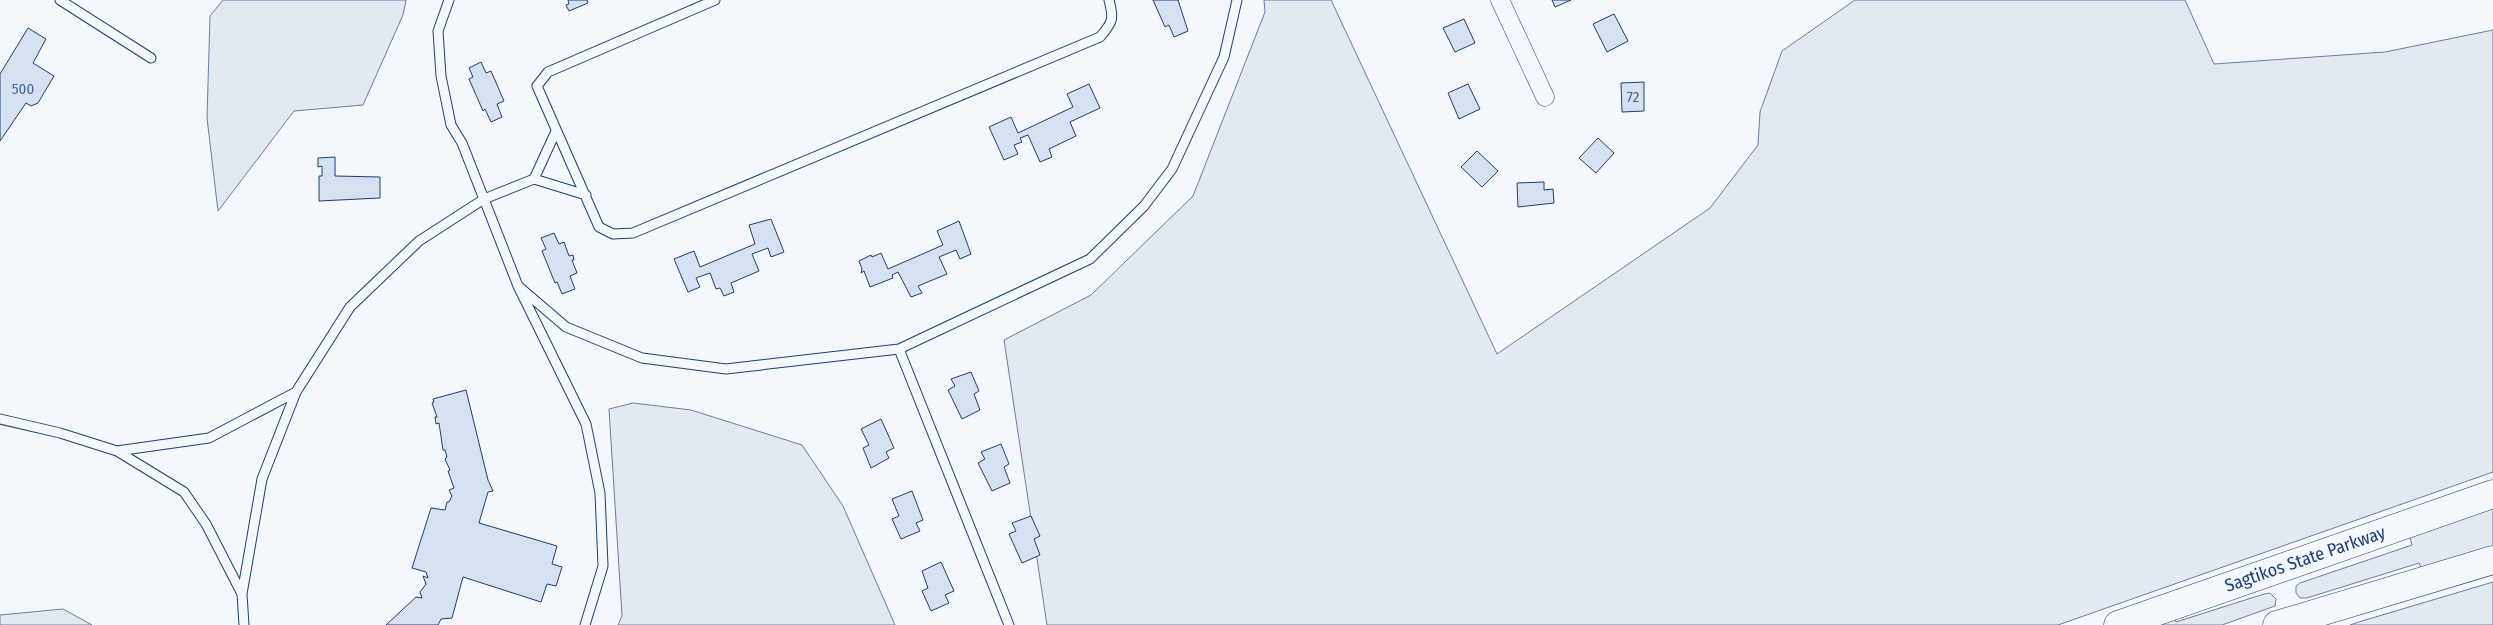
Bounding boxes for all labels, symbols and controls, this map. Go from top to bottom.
house number: 500 [12,80,34,98]
house number: 72 [1627,88,1640,106]
street label: Sagtikos State Parkway [2222,521,2388,597]

